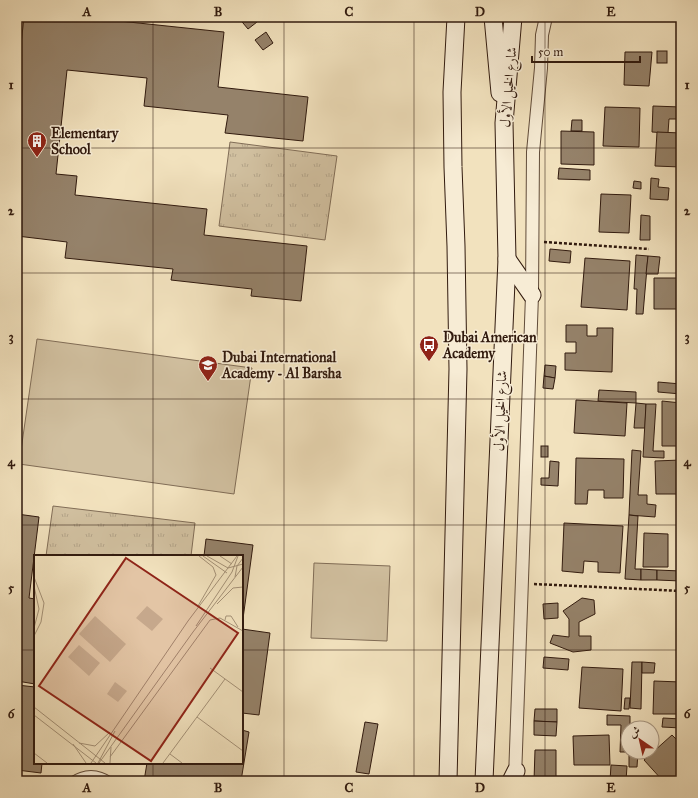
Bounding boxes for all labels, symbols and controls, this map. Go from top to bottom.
text: A [82,4,92,20]
text: B [214,4,223,20]
text: C [345,4,354,20]
text: D [475,4,485,20]
text: E [606,4,616,20]
scale bar [532,38,640,64]
text: 50 m [538,45,563,59]
street label: شارع الخيل الأول [495,46,523,128]
text: 1 [8,77,14,93]
text: 1 [684,77,690,93]
place label: Elementary School [51,125,120,158]
building icon: Elementary School [26,130,48,158]
text: 2 [8,203,15,219]
text: 2 [684,203,691,219]
text: 3 [8,329,14,345]
place label: Dubai American Academy [442,329,537,363]
text: 3 [684,329,690,345]
bus stop icon: Dubai American Academy [418,334,440,362]
place label: Dubai International Academy - Al Barsha [221,349,342,383]
school or university icon: Dubai International Academy - Al Barsha [197,354,219,382]
street label: شارع الخيل الأول [489,370,513,452]
text: 4 [7,454,15,470]
text: 4 [683,454,691,470]
inset map [34,555,243,764]
text: 5 [8,580,15,596]
text: 5 [684,580,691,596]
text: 6 [8,706,16,722]
text: 6 [684,706,692,722]
north arrow [620,720,660,760]
text: ش [627,724,643,741]
text: A [82,780,92,796]
text: B [214,780,223,796]
text: C [345,780,354,796]
text: D [475,780,485,796]
text: E [606,780,616,796]

